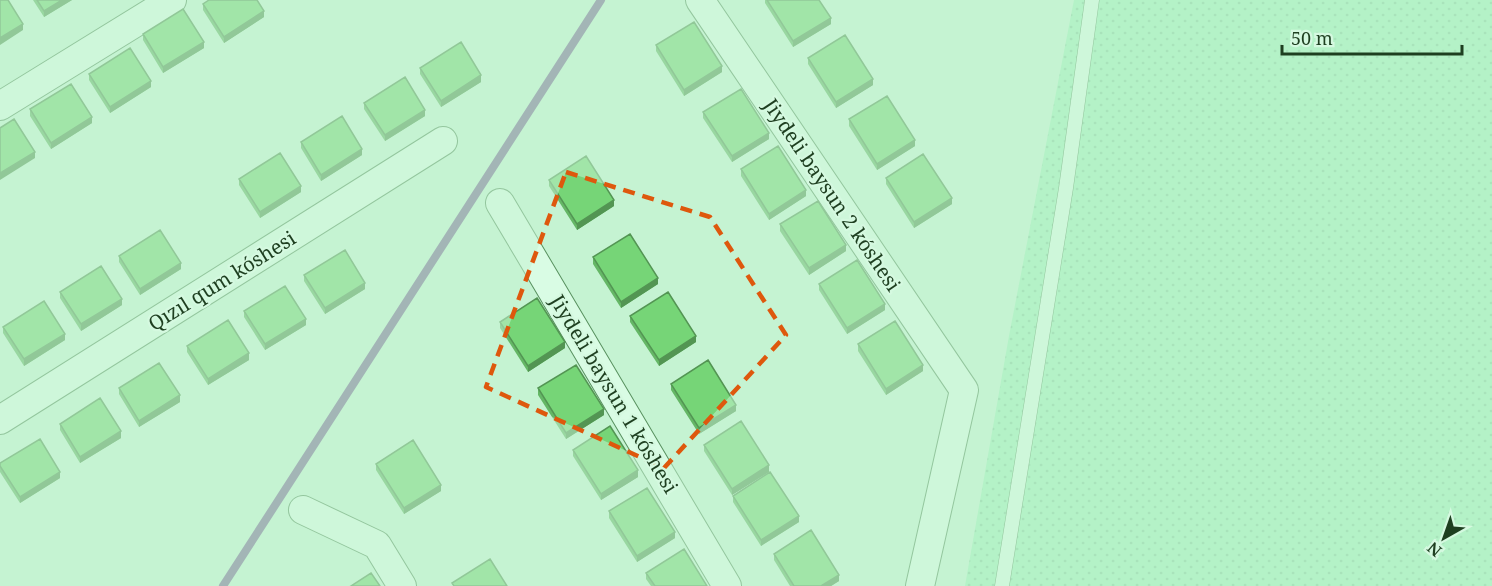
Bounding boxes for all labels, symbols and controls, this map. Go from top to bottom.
scale bar [1282,18,1462,56]
text: 50 m [1291,26,1333,50]
street label: Jiydeli baysun 2 kóshesi [757,92,907,297]
street label: Qızıl qum kóshesi [143,224,301,337]
street label: Jiydeli baysun 1 kóshesi [544,289,685,498]
north arrow [1414,508,1474,568]
text: N [1422,537,1446,562]

